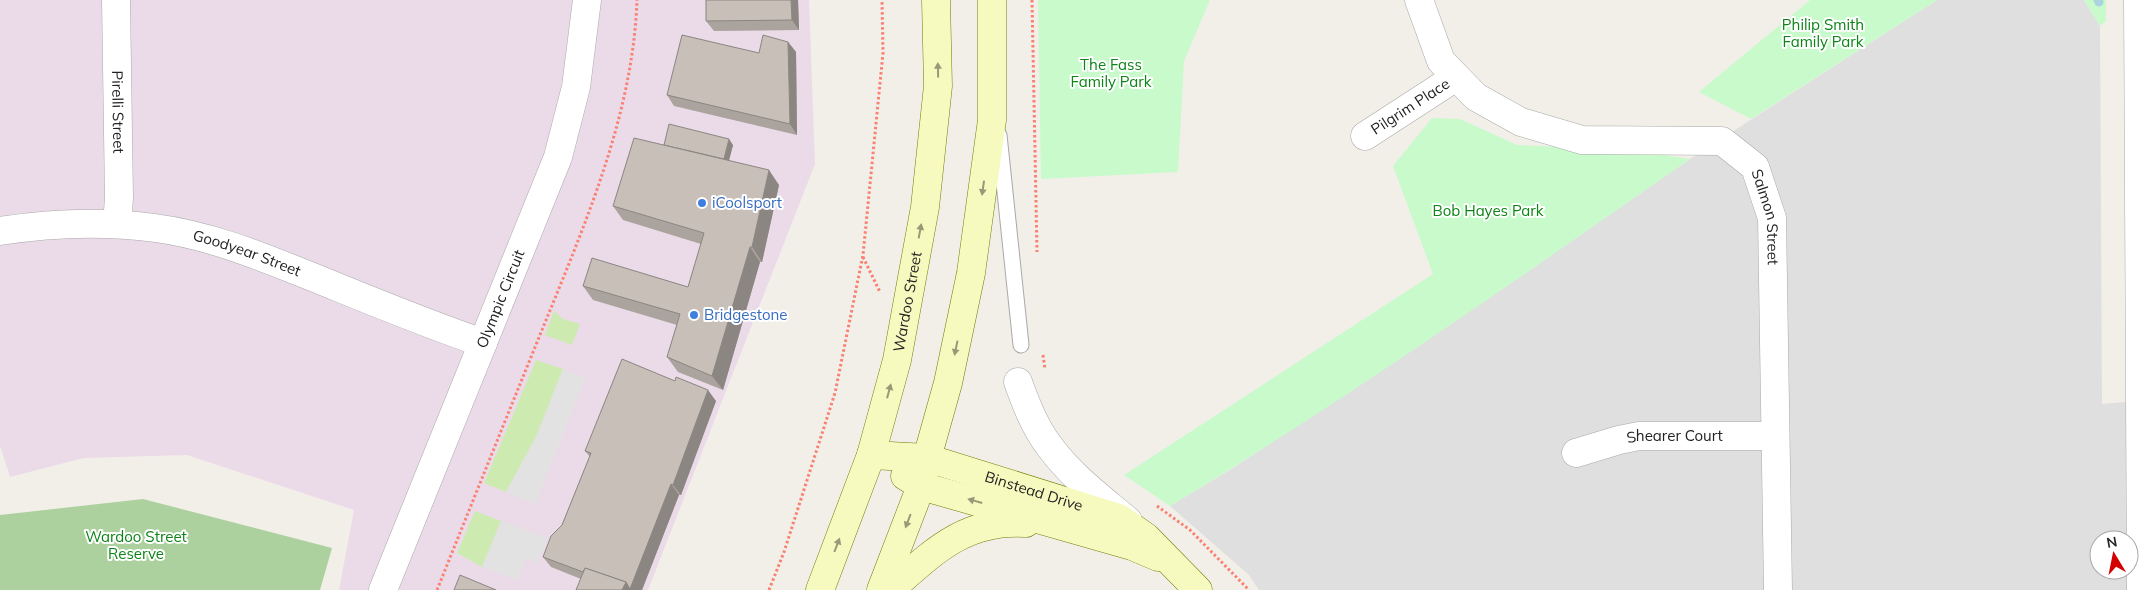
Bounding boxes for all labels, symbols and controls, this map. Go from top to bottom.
park label: Philip Smith Family Park [1782,15,1864,51]
park label: The Fass Family Park [1071,55,1152,91]
one-way arrow [933,62,941,78]
street label: Pirelli Street [108,70,128,154]
street label: Pilgrim Place [1367,74,1453,139]
street label: Salmon Street [1747,167,1783,265]
one-way arrow [979,181,987,197]
place label: iCoolsport [712,193,782,212]
marker: iCoolsport [696,197,708,209]
park label: Bob Hayes Park [1432,201,1544,220]
one-way arrow [917,223,925,239]
street label: Goodyear Street [191,225,304,280]
street label: Olympic Circuit [472,247,529,351]
street label: Wardoo Street [889,250,926,353]
place label: Bridgestone [704,305,787,324]
marker: Bridgestone [688,309,700,321]
one-way arrow [951,341,959,357]
one-way arrow [885,383,893,398]
street label: Shearer Court [1625,426,1723,447]
street label: Binstead Drive [983,467,1085,515]
one-way arrow [967,497,982,505]
one-way arrow [904,514,911,529]
park label: Wardoo Street Reserve [85,527,187,563]
north arrow [2089,530,2139,580]
text: N [2105,532,2119,552]
one-way arrow [834,537,842,552]

